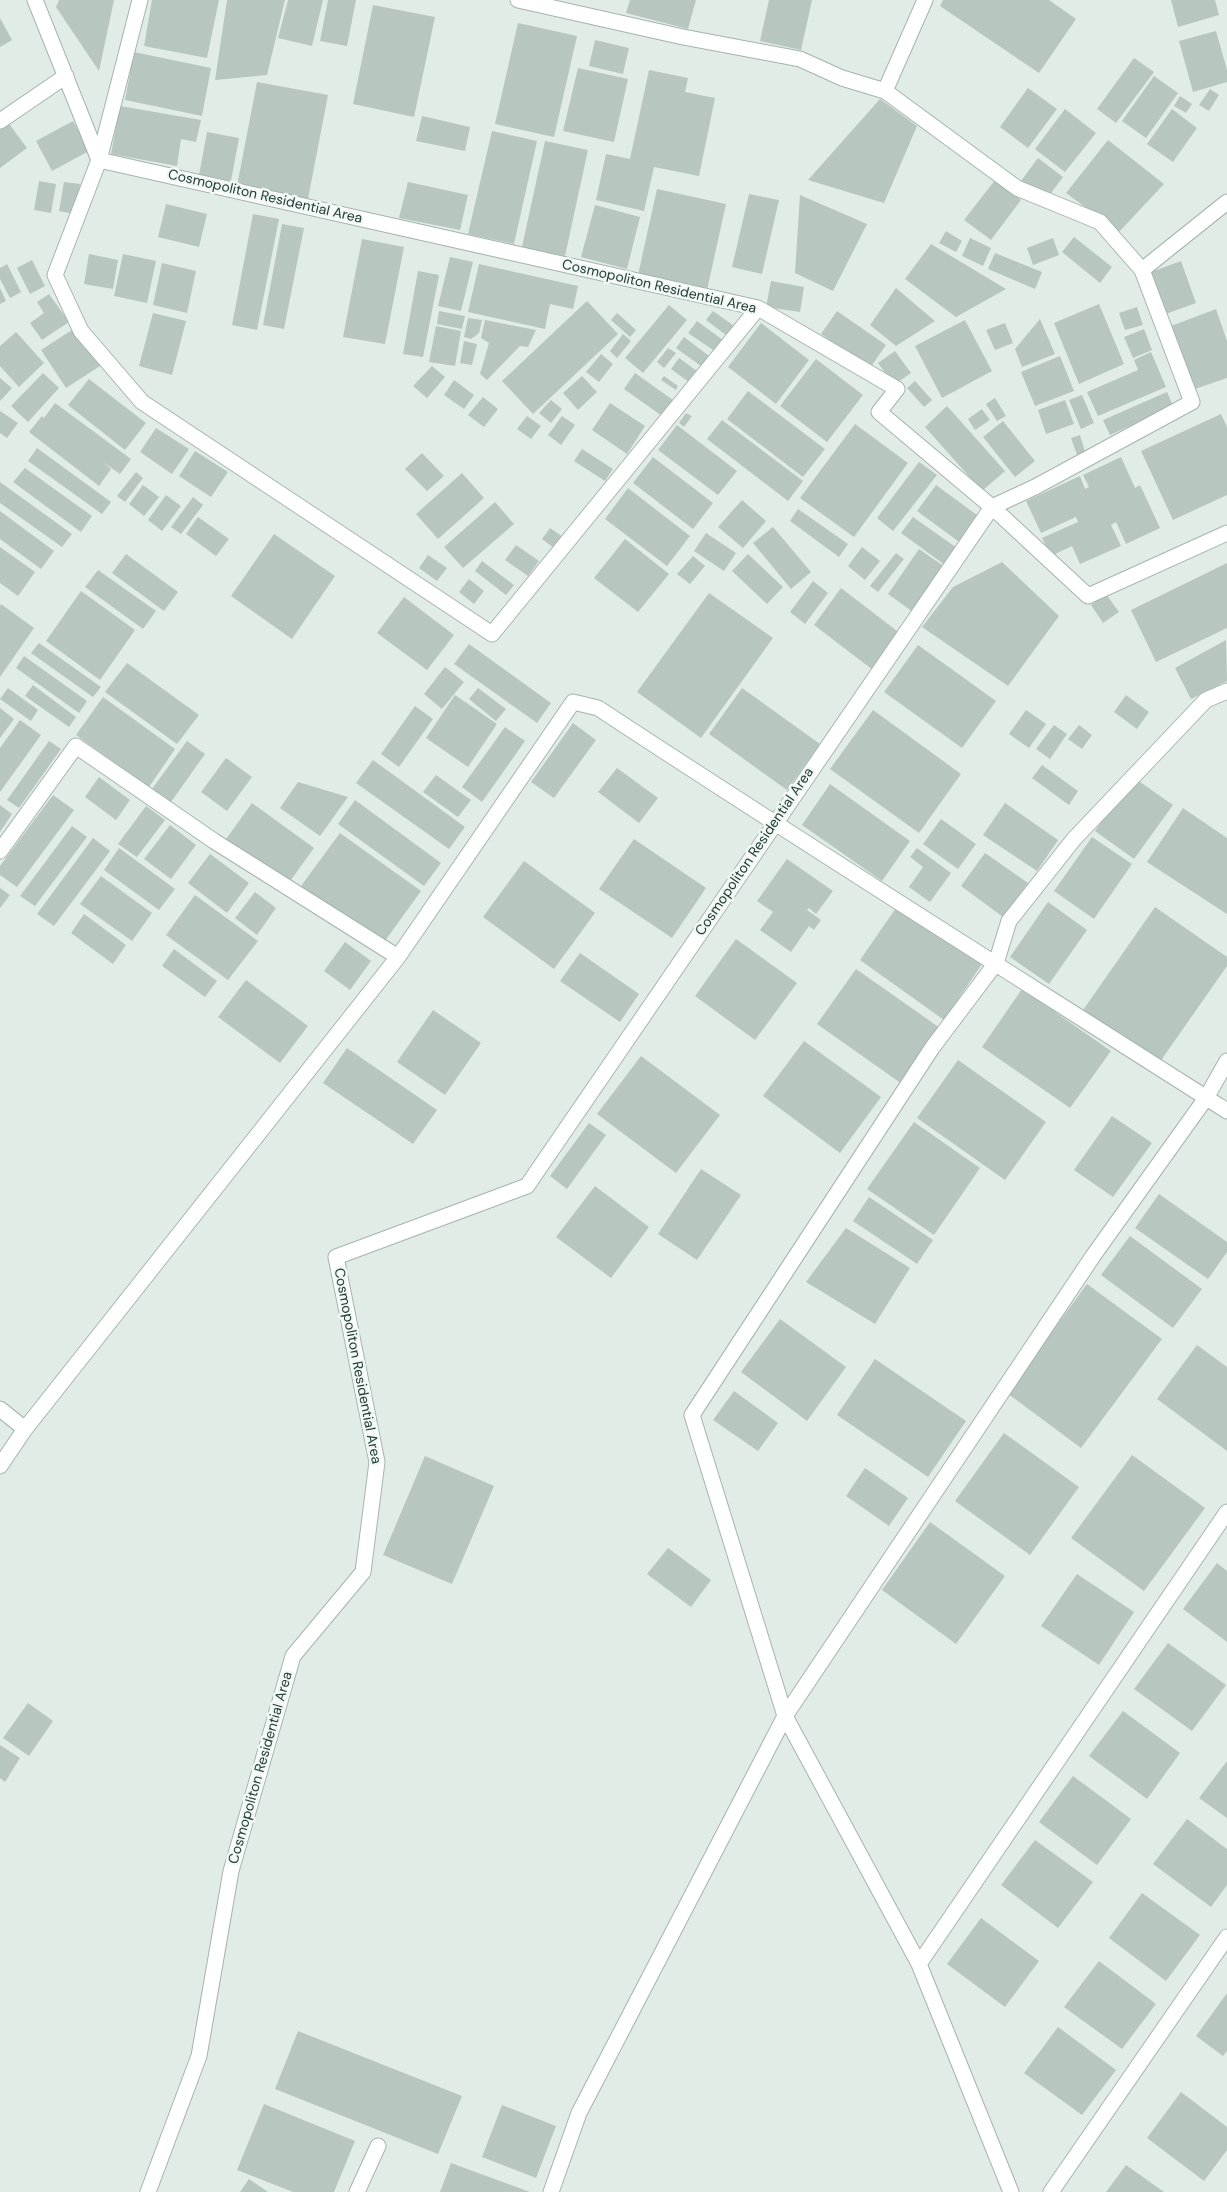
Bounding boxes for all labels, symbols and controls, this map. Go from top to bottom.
street label: Cosmopoliton Residential Area [166,166,364,228]
street label: Cosmopoliton Residential Area [560,256,758,318]
street label: Cosmopoliton Residential Area [692,765,818,939]
street label: Cosmopoliton Residential Area [330,1267,384,1465]
street label: Cosmopoliton Residential Area [225,1670,297,1866]

